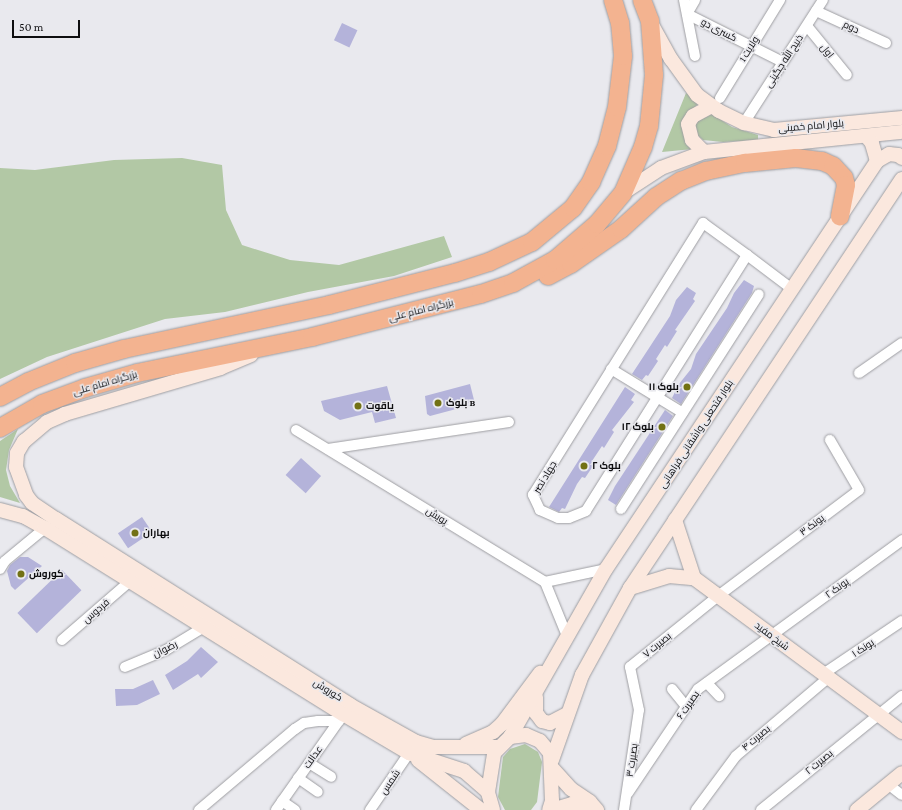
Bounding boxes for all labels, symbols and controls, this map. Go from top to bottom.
scale bar [14,12,82,38]
street label: کسری دو [699,16,739,44]
street label: دوم [841,18,861,36]
text: 50 m [19,20,43,34]
street label: ذبیح الله چگینی [762,32,806,90]
street label: ولایت 1 [737,34,761,64]
street label: اول [818,41,836,61]
street label: بلوار امام خمینی [778,117,844,135]
street label: بزرگراه امام علی [387,296,455,324]
street label: بزرگراه امام علی [71,368,139,398]
street label: بلوار فتحعلی واشقانی فراهانی [656,377,736,491]
place label: بلوک ۱۱ [649,381,679,393]
marker: بلوک ۱۱ [682,382,692,392]
place label: بلوک B [446,397,475,409]
marker: بلوک B [433,398,443,408]
place label: یاقوت [366,400,394,412]
marker: یاقوت [353,401,363,411]
place label: بلوک ۱۲ [622,421,654,433]
marker: بلوک ۱۲ [657,422,667,432]
street label: جهاد نصر [531,459,559,495]
place label: بلوک ۲ [592,460,621,472]
marker: بلوک ۲ [579,461,589,471]
street label: پویش [424,505,450,527]
street label: پونک ۳ [797,512,827,538]
place label: بهاران [143,527,170,539]
marker: بهاران [130,528,140,538]
place label: کوروش [29,568,64,580]
marker: کوروش [16,569,26,579]
street label: پونک ۲ [823,575,851,601]
street label: فردوس [80,596,112,626]
street label: شیخ مفید [752,619,792,653]
street label: بصیرت ۷ [640,630,674,660]
street label: پونک ۱ [850,636,876,660]
street label: رضوان [151,638,179,660]
street label: کوروش [311,676,345,704]
street label: بصیرت ۶ [674,689,702,721]
street label: بصیرت ۴ [739,723,773,753]
street label: بصیرت ۳ [624,742,640,778]
street label: عدالت [301,743,325,771]
street label: بصیرت ۲ [803,747,835,777]
street label: شمس [377,767,403,797]

